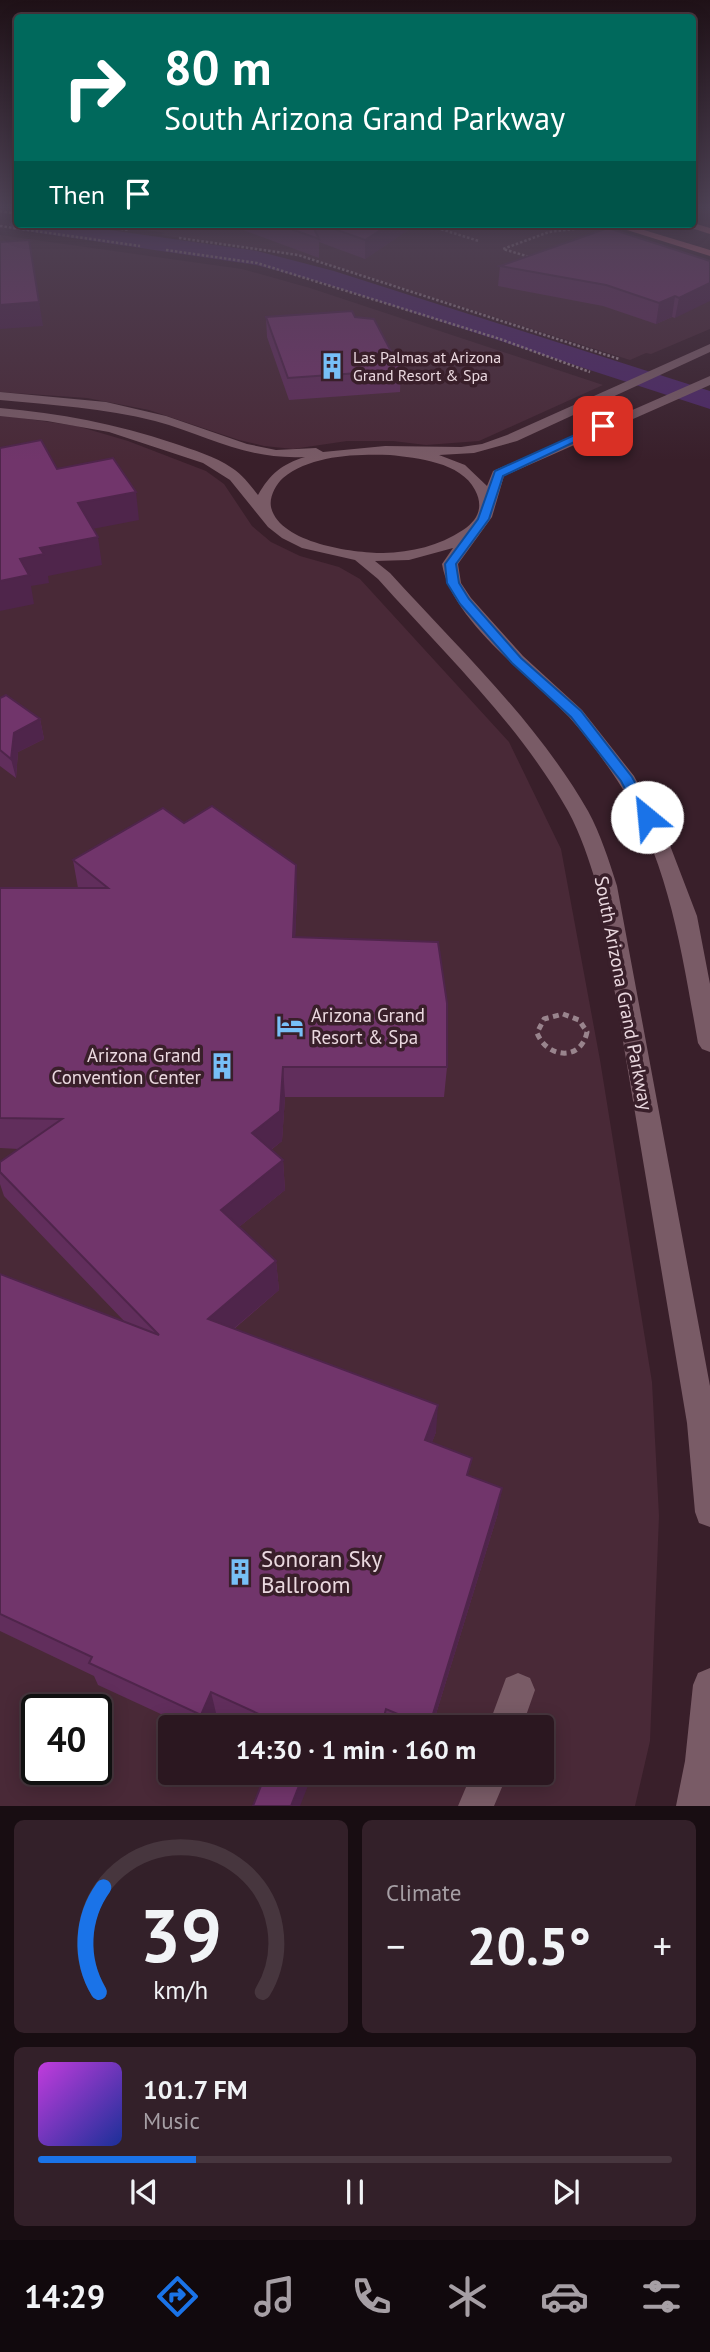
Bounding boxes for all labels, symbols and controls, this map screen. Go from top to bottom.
text: 80 m [164,35,271,99]
icon: right [49,42,140,133]
text: South Arizona Grand Parkway [164,97,565,139]
icon: arrive [119,175,157,213]
text: Then [49,178,105,211]
place label: Las Palmas at Arizona Grand Resort & Spa [353,347,501,385]
building icon: Las Palmas at Arizona Grand Resort & Spa [317,351,347,381]
pin [573,396,633,456]
icon: arrive [584,407,622,445]
position arrow [610,780,684,854]
street label: South Arizona Grand Parkway [590,874,659,1112]
place label: Arizona Grand Resort & Spa [311,1003,425,1049]
hotel icon: Arizona Grand Resort & Spa [275,1011,305,1041]
place label: Arizona Grand Convention Center [51,1043,202,1089]
building icon: Arizona Grand Convention Center [207,1051,237,1081]
place label: Sonoran Sky Ballroom [261,1544,382,1599]
building icon: Sonoran Sky Ballroom [225,1557,255,1587]
speed limit sign: 40 [21,1694,112,1785]
text: 14:30 · 1 min · 160 m [236,1733,476,1766]
text: Climate [386,1878,461,1907]
text: 39 [140,1889,222,1983]
text: 20.5° [467,1912,591,1979]
text: − [386,1921,405,1970]
text: + [653,1921,672,1970]
text: km/h [154,1974,208,2006]
text: 101.7 FM [143,2073,248,2106]
text: Music [143,2106,200,2135]
icon: previous [125,2173,163,2211]
icon: pause [336,2173,374,2211]
icon: next [547,2173,585,2211]
icon: directions [153,2272,202,2321]
icon: music [250,2272,299,2321]
icon: phone [347,2272,396,2321]
icon: climate [443,2272,492,2321]
icon: car [540,2272,589,2321]
icon: filters [637,2272,686,2321]
text: 14:29 [24,2275,105,2317]

